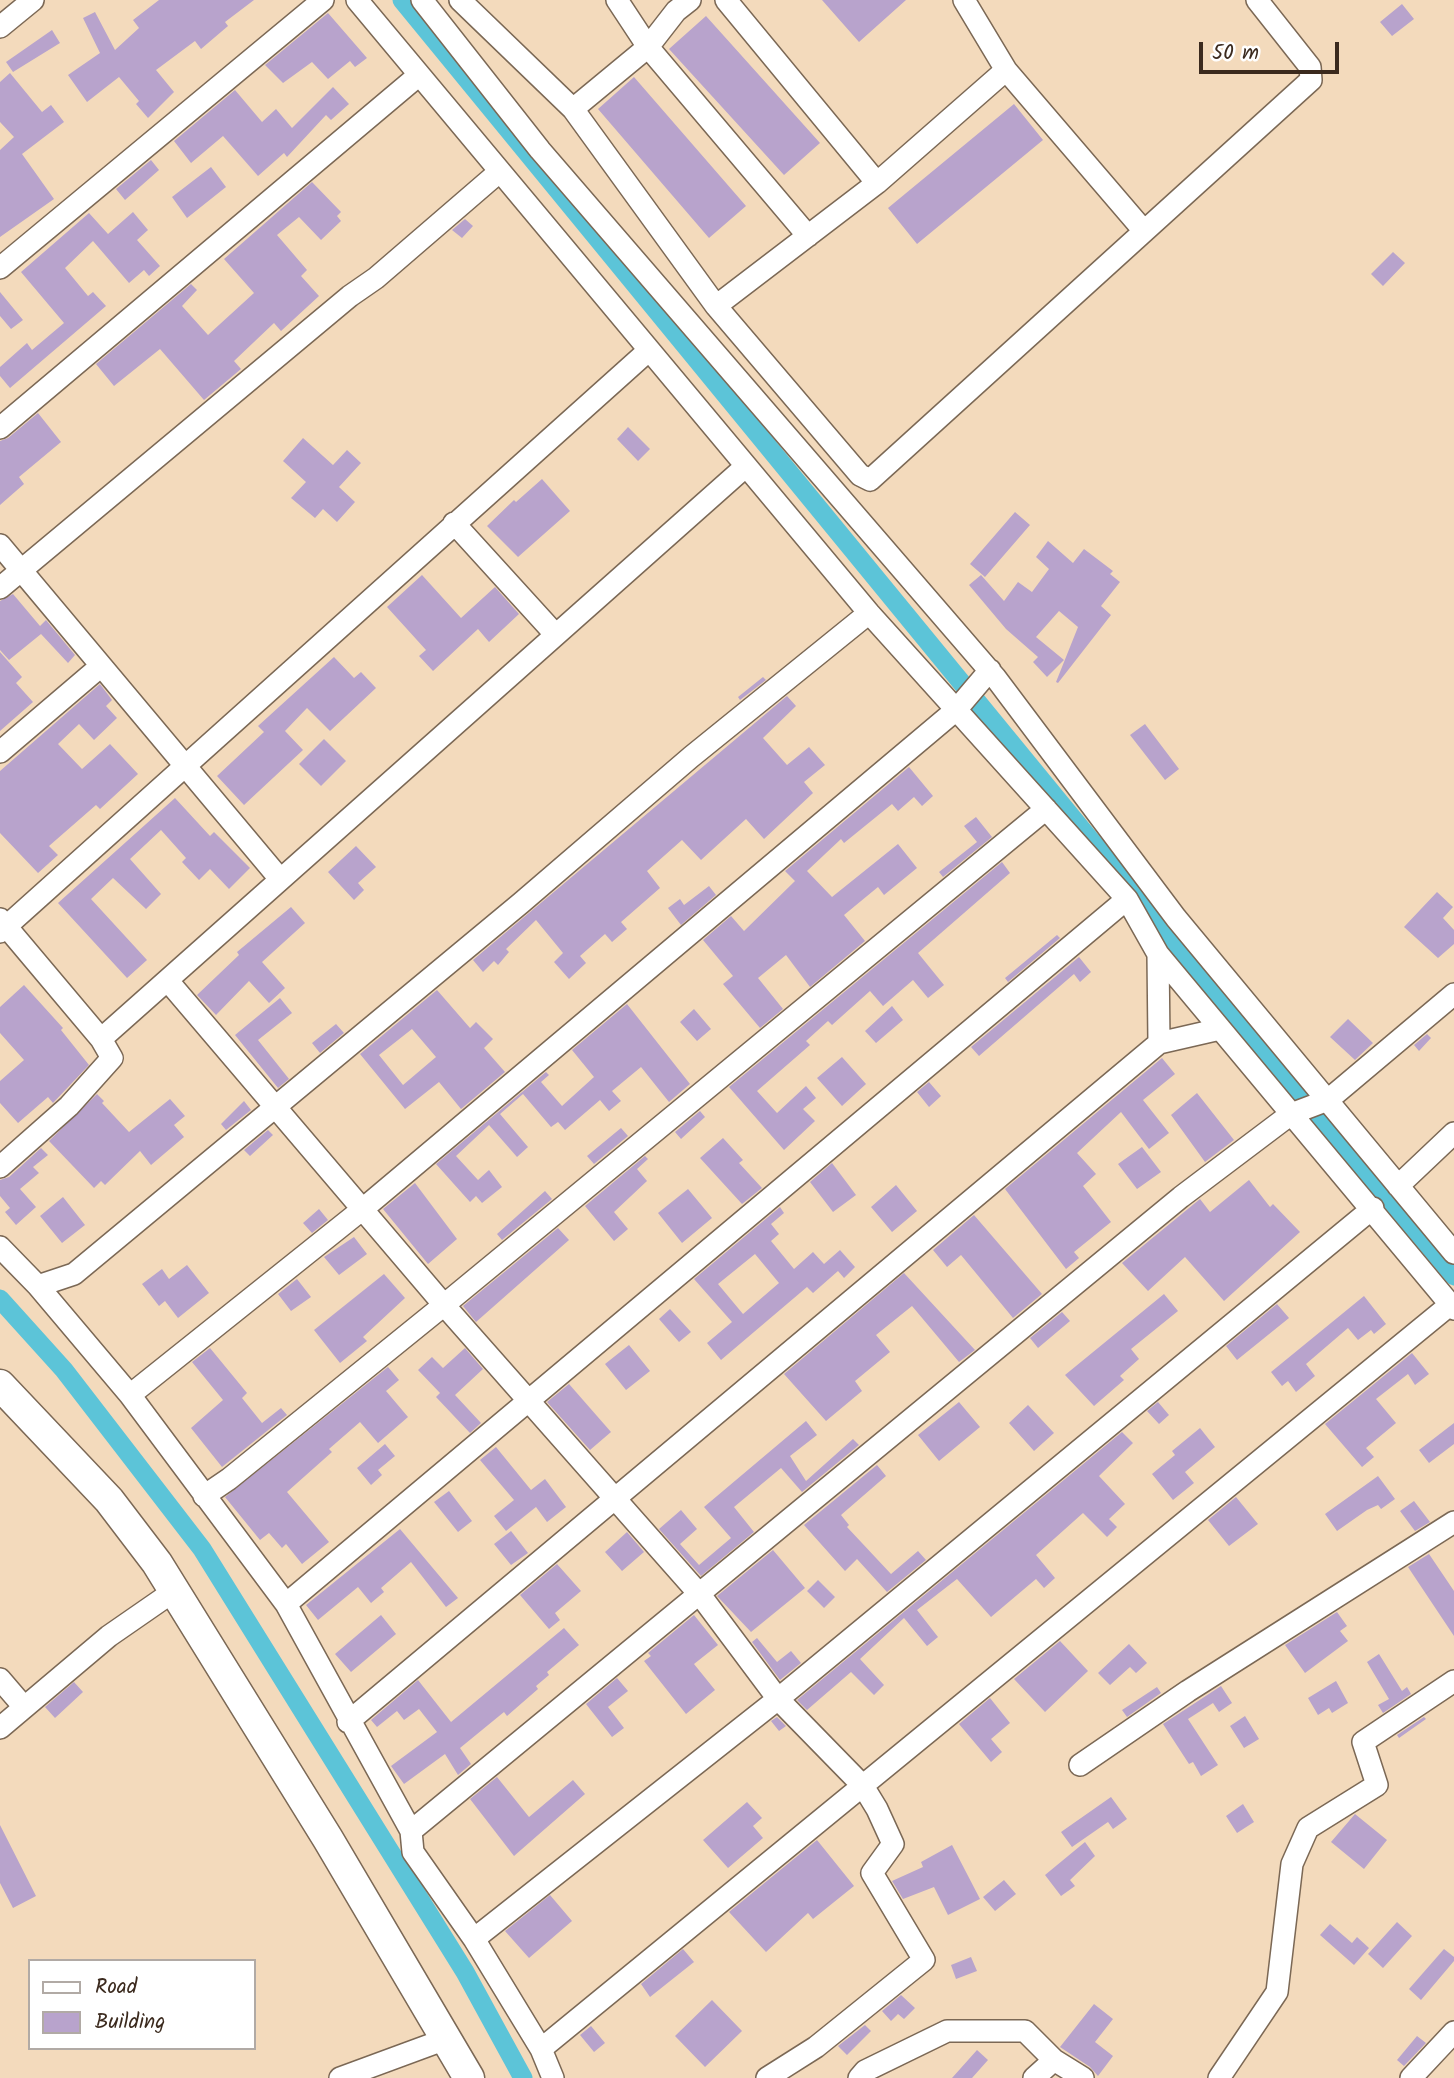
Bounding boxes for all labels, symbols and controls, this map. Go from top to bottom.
scale bar [1202,28,1342,72]
text: 50 m [1212,37,1259,70]
legend [28,1959,256,2050]
text: Road [95,1971,137,2004]
text: Building [95,2006,165,2039]

